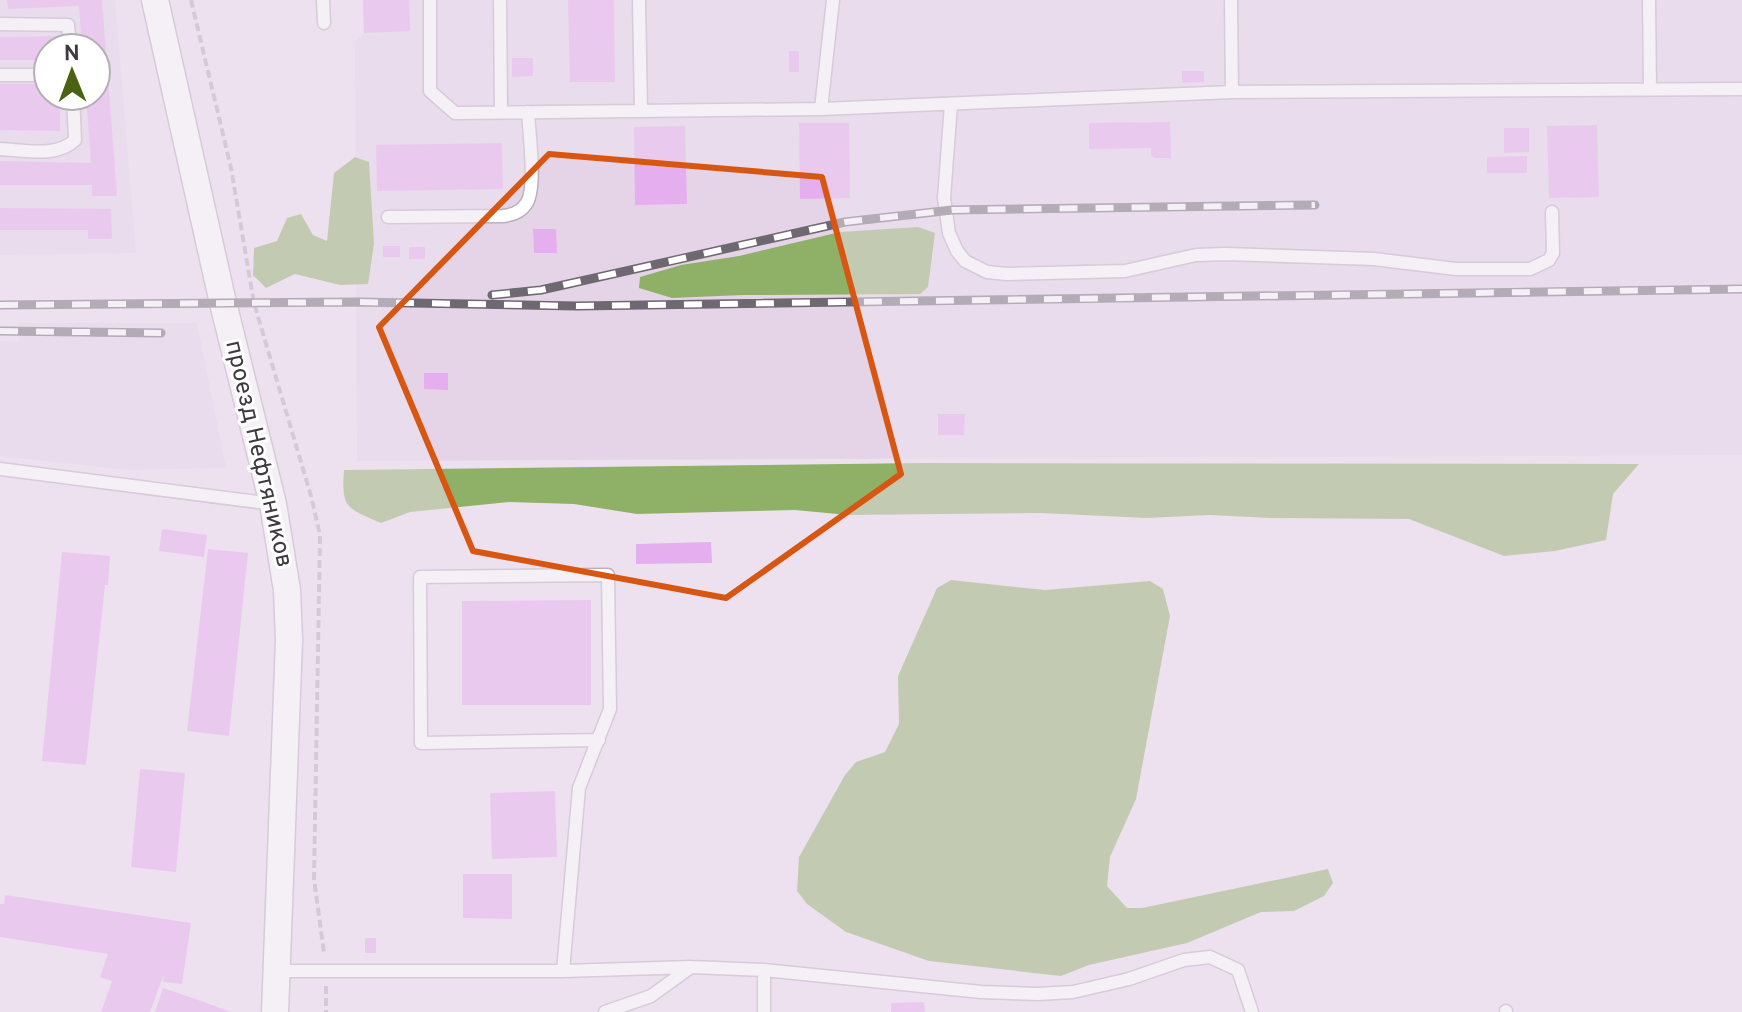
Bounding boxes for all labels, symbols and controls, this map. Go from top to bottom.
north arrow [32,32,112,112]
text: N [64,41,80,68]
street label: проезд Нефтяников [217,338,299,570]

